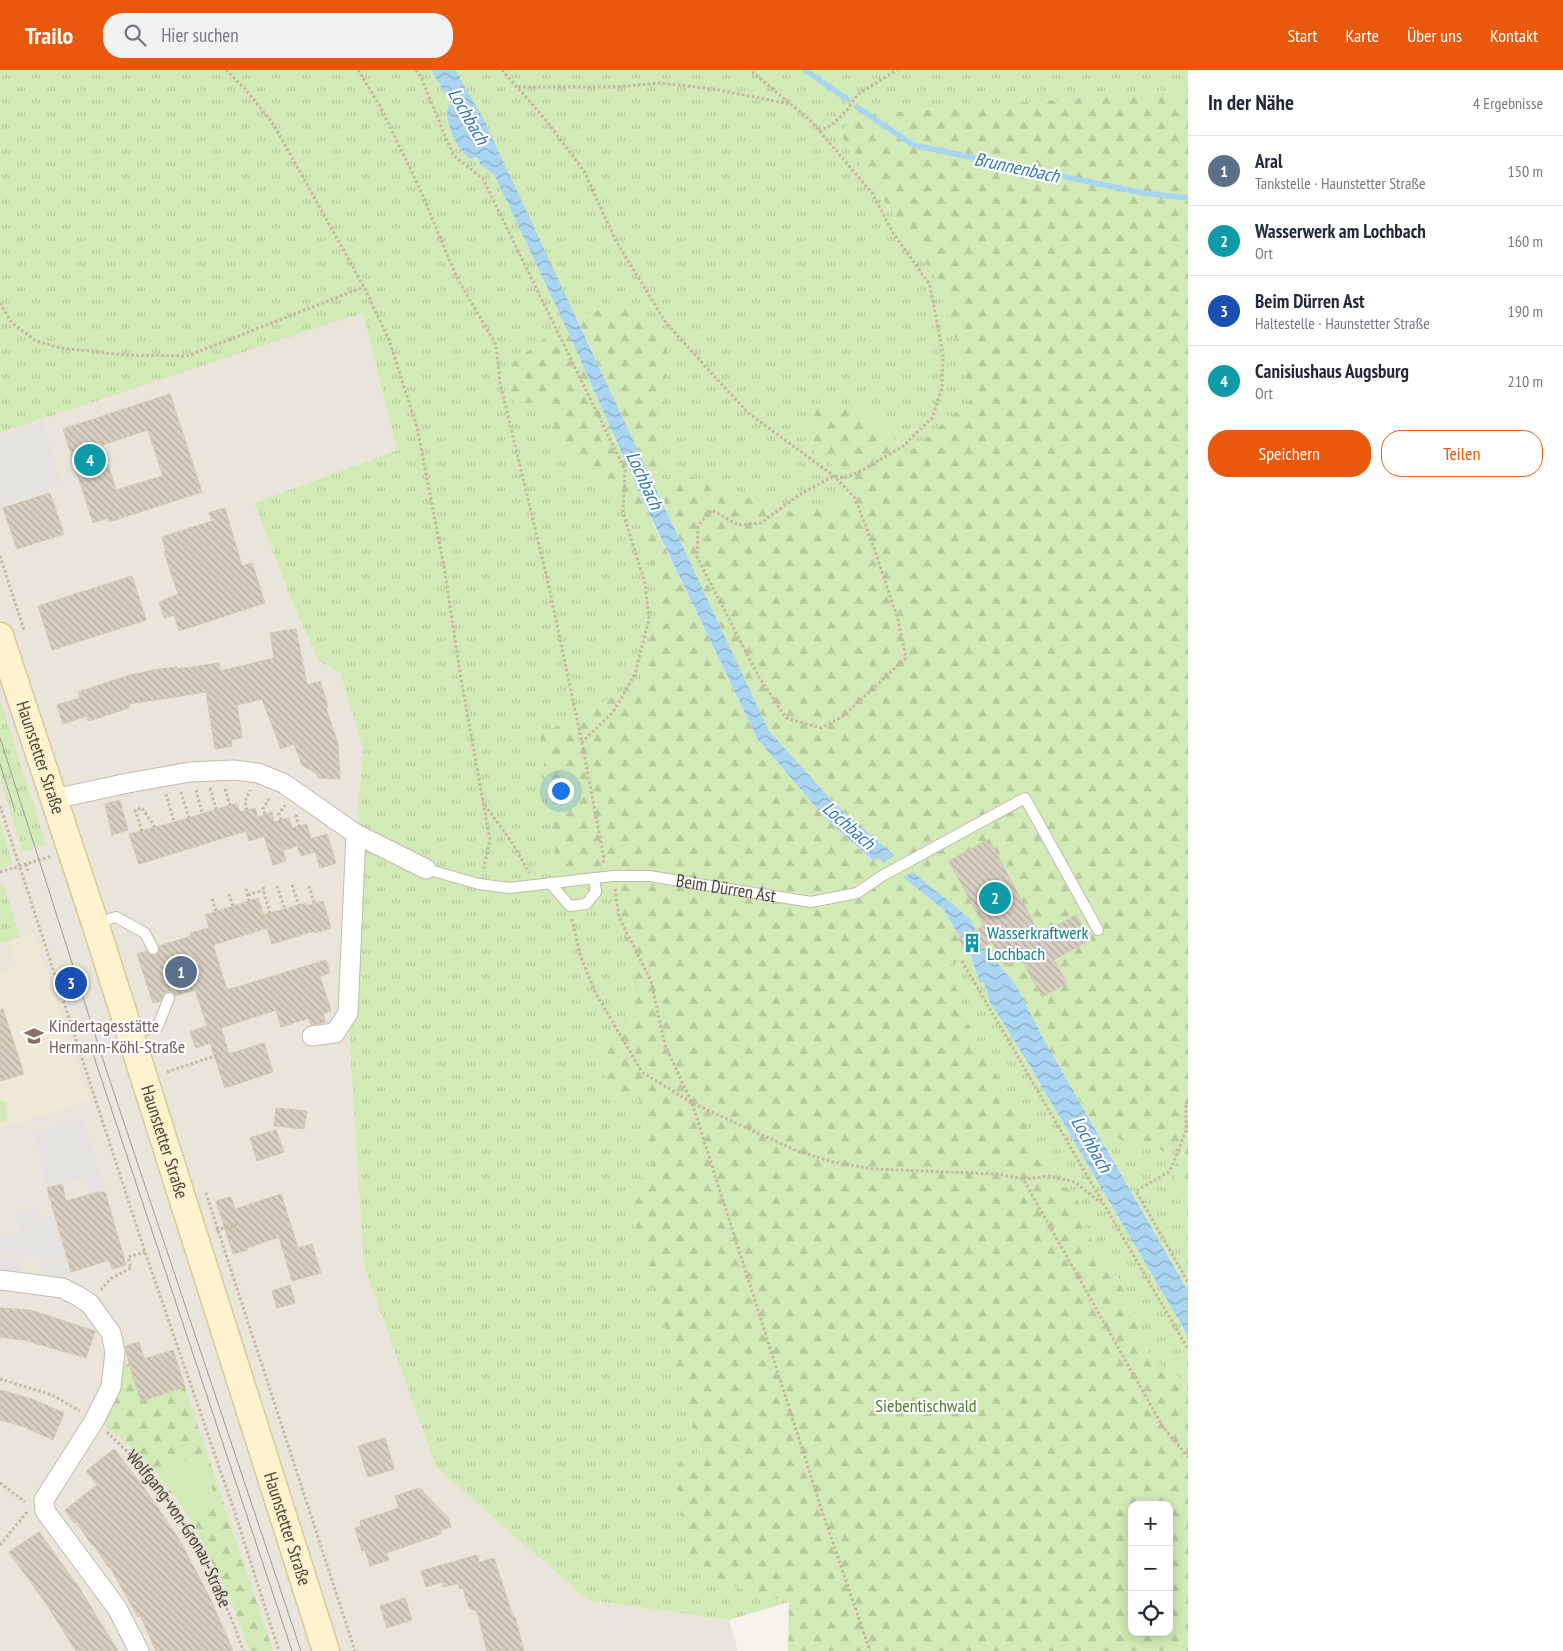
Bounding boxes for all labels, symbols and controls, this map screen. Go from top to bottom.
search box [103,13,453,58]
text: Trailo [25,20,73,51]
icon: search [121,21,149,49]
text: Hier suchen [161,23,239,47]
text: Start [1287,24,1318,47]
text: Karte [1346,24,1379,47]
text: Über uns [1407,24,1462,47]
text: Kontakt [1490,24,1538,47]
water label: Lochbach [443,83,496,150]
text: In der Nähe [1208,89,1294,116]
text: 4 Ergebnisse [1473,93,1543,113]
water label: Brunnenbach [972,146,1063,188]
text: Aral [1255,149,1283,173]
text: 1 [1220,161,1228,181]
text: 150 m [1508,161,1543,181]
text: Tankstelle · Haunstetter Straße [1255,173,1426,193]
text: Wasserwerk am Lochbach [1255,219,1426,243]
text: 2 [1220,231,1228,251]
text: 160 m [1508,231,1543,251]
text: Ort [1255,243,1273,263]
text: Beim Dürren Ast [1255,289,1365,313]
text: 3 [1220,301,1228,321]
text: 190 m [1508,301,1543,321]
text: Haltestelle · Haunstetter Straße [1255,313,1430,333]
text: Canisiushaus Augsburg [1255,359,1409,383]
text: 4 [1220,371,1228,391]
text: 210 m [1508,371,1543,391]
text: Ort [1255,383,1273,403]
button: Speichern [1208,430,1371,477]
button: Teilen [1381,430,1543,477]
pin: 4 [74,441,106,479]
water label: Lochbach [621,447,670,514]
street label: Haunstetter Straße [11,698,70,817]
your location [548,778,574,804]
water label: Lochbach [818,796,881,855]
street label: Beim Dürren Ast [674,869,778,907]
pin: 2 [979,879,1011,917]
place label: Wasserkraftwerk Lochbach [987,921,1089,965]
building icon: Wasserkraftwerk Lochbach [961,932,983,954]
pin: 1 [165,953,197,991]
pin: 3 [55,964,87,1002]
place label: Kindertagesstätte Hermann-Köhl-Straße [49,1014,185,1058]
school or university icon: Kindertagesstätte Hermann-Köhl-Straße [23,1025,45,1047]
street label: Haunstetter Straße [136,1082,194,1201]
water label: Lochbach [1066,1111,1119,1178]
park label: Siebentischwald [875,1394,977,1417]
street label: Wolfgang-von-Gronau-Straße [121,1445,237,1611]
street label: Haunstetter Straße [259,1469,317,1588]
map controls [1128,1501,1173,1636]
button: + [1128,1501,1173,1546]
button: − [1128,1546,1173,1591]
button: locate [1128,1591,1173,1636]

